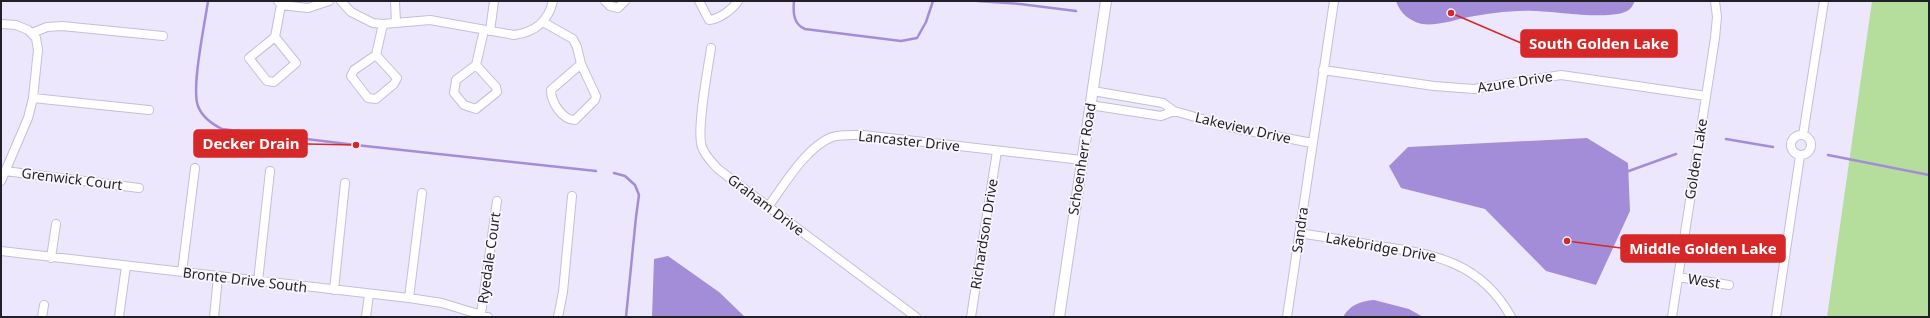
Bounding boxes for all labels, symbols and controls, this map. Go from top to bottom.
callout: South Golden Lake [1521,30,1677,57]
text: South Golden Lake [1529,33,1669,53]
street label: Azure Drive [1476,66,1554,97]
street label: Schoenherr Road [1063,101,1100,216]
street label: Lakeview Drive [1193,107,1293,148]
street label: Golden Lake [1680,117,1711,201]
street label: Lancaster Drive [857,126,961,155]
callout: Decker Drain [194,130,307,157]
text: Decker Drain [202,133,300,153]
street label: Grenwick Court [21,163,124,194]
street label: Graham Drive [724,170,809,240]
street label: Richardson Drive [965,177,1002,291]
street label: Sandra [1287,206,1312,254]
street label: Ryedale Court [473,211,504,305]
street label: Lakebridge Drive [1324,227,1438,266]
callout: Middle Golden Lake [1621,235,1785,262]
text: Middle Golden Lake [1629,238,1777,258]
street label: Bronte Drive South [182,262,308,297]
street label: West [1687,269,1722,292]

